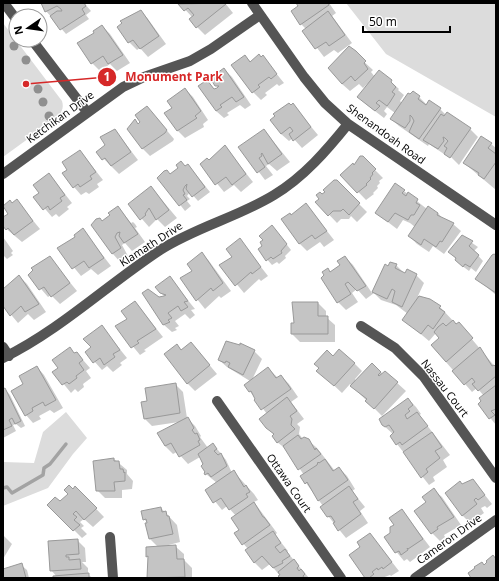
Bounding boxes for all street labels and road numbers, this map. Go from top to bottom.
street label: Ketchikan Drive [23,87,96,146]
street label: Shenandoah Road [344,100,429,167]
street label: Klamath Drive [116,218,185,270]
street label: Nassau Court [418,356,473,420]
street label: Ottawa Court [264,450,315,515]
street label: Cameron Drive [413,510,484,567]

